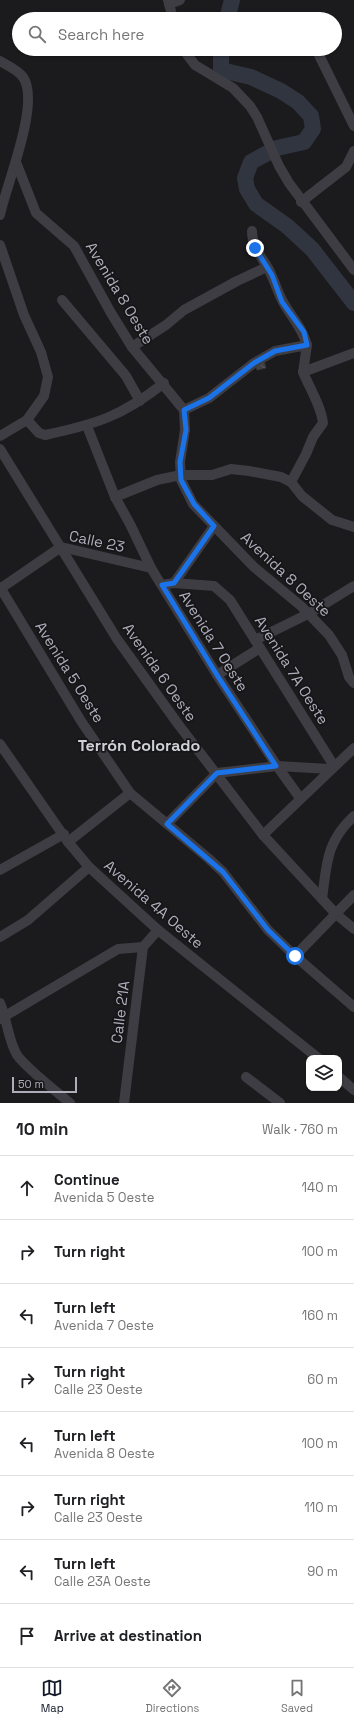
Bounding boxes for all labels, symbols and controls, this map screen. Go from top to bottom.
search box [12,12,342,56]
icon: search [26,23,48,45]
text: Search here [58,25,144,44]
street label: Avenida 8 Oeste [82,238,158,348]
route end [246,239,264,257]
street label: Calle 23 [67,526,127,556]
street label: Avenida 8 Oeste [237,527,335,621]
street label: Avenida 7 Oeste [175,587,253,695]
street label: Avenida 7A Oeste [251,612,333,728]
street label: Avenida 5 Oeste [31,618,109,726]
street label: Avenida 6 Oeste [119,619,201,725]
district label: Terrón Colorado [78,735,201,756]
street label: Avenida 4A Oeste [100,856,208,952]
route start [286,947,304,965]
street label: Calle 21A [107,979,133,1044]
map controls [306,1055,342,1091]
button: layers [306,1055,342,1091]
scale bar [12,1075,77,1094]
text: 50 m [18,1077,44,1091]
text: 10 min [16,1118,69,1140]
text: Walk · 760 m [262,1121,338,1138]
text: Continue [54,1170,120,1189]
icon: ahead [16,1177,38,1199]
text: 140 m [302,1179,338,1196]
text: Avenida 5 Oeste [54,1189,154,1206]
icon: right [16,1241,38,1263]
text: Turn right [54,1242,125,1261]
text: 100 m [301,1243,338,1260]
text: Turn left [54,1298,116,1317]
icon: left [16,1305,38,1327]
text: 160 m [302,1307,338,1324]
text: Avenida 7 Oeste [54,1317,154,1334]
text: Turn right [54,1362,125,1381]
icon: right [16,1369,38,1391]
text: 60 m [307,1371,338,1388]
text: Calle 23 Oeste [54,1381,143,1398]
text: Turn left [54,1426,116,1445]
icon: left [16,1433,38,1455]
text: 100 m [301,1435,338,1452]
text: Avenida 8 Oeste [54,1445,155,1462]
text: Turn right [54,1490,125,1509]
icon: right [16,1497,38,1519]
text: 110 m [304,1499,338,1516]
text: Calle 23 Oeste [54,1509,143,1526]
text: Turn left [54,1554,116,1573]
icon: left [16,1561,38,1583]
text: 90 m [307,1563,338,1580]
text: Calle 23A Oeste [54,1573,151,1590]
icon: arrive [16,1625,38,1647]
text: Arrive at destination [54,1626,202,1645]
tab: Map [41,1677,64,1715]
tab: Directions [145,1677,199,1715]
tab: Saved [281,1677,313,1715]

